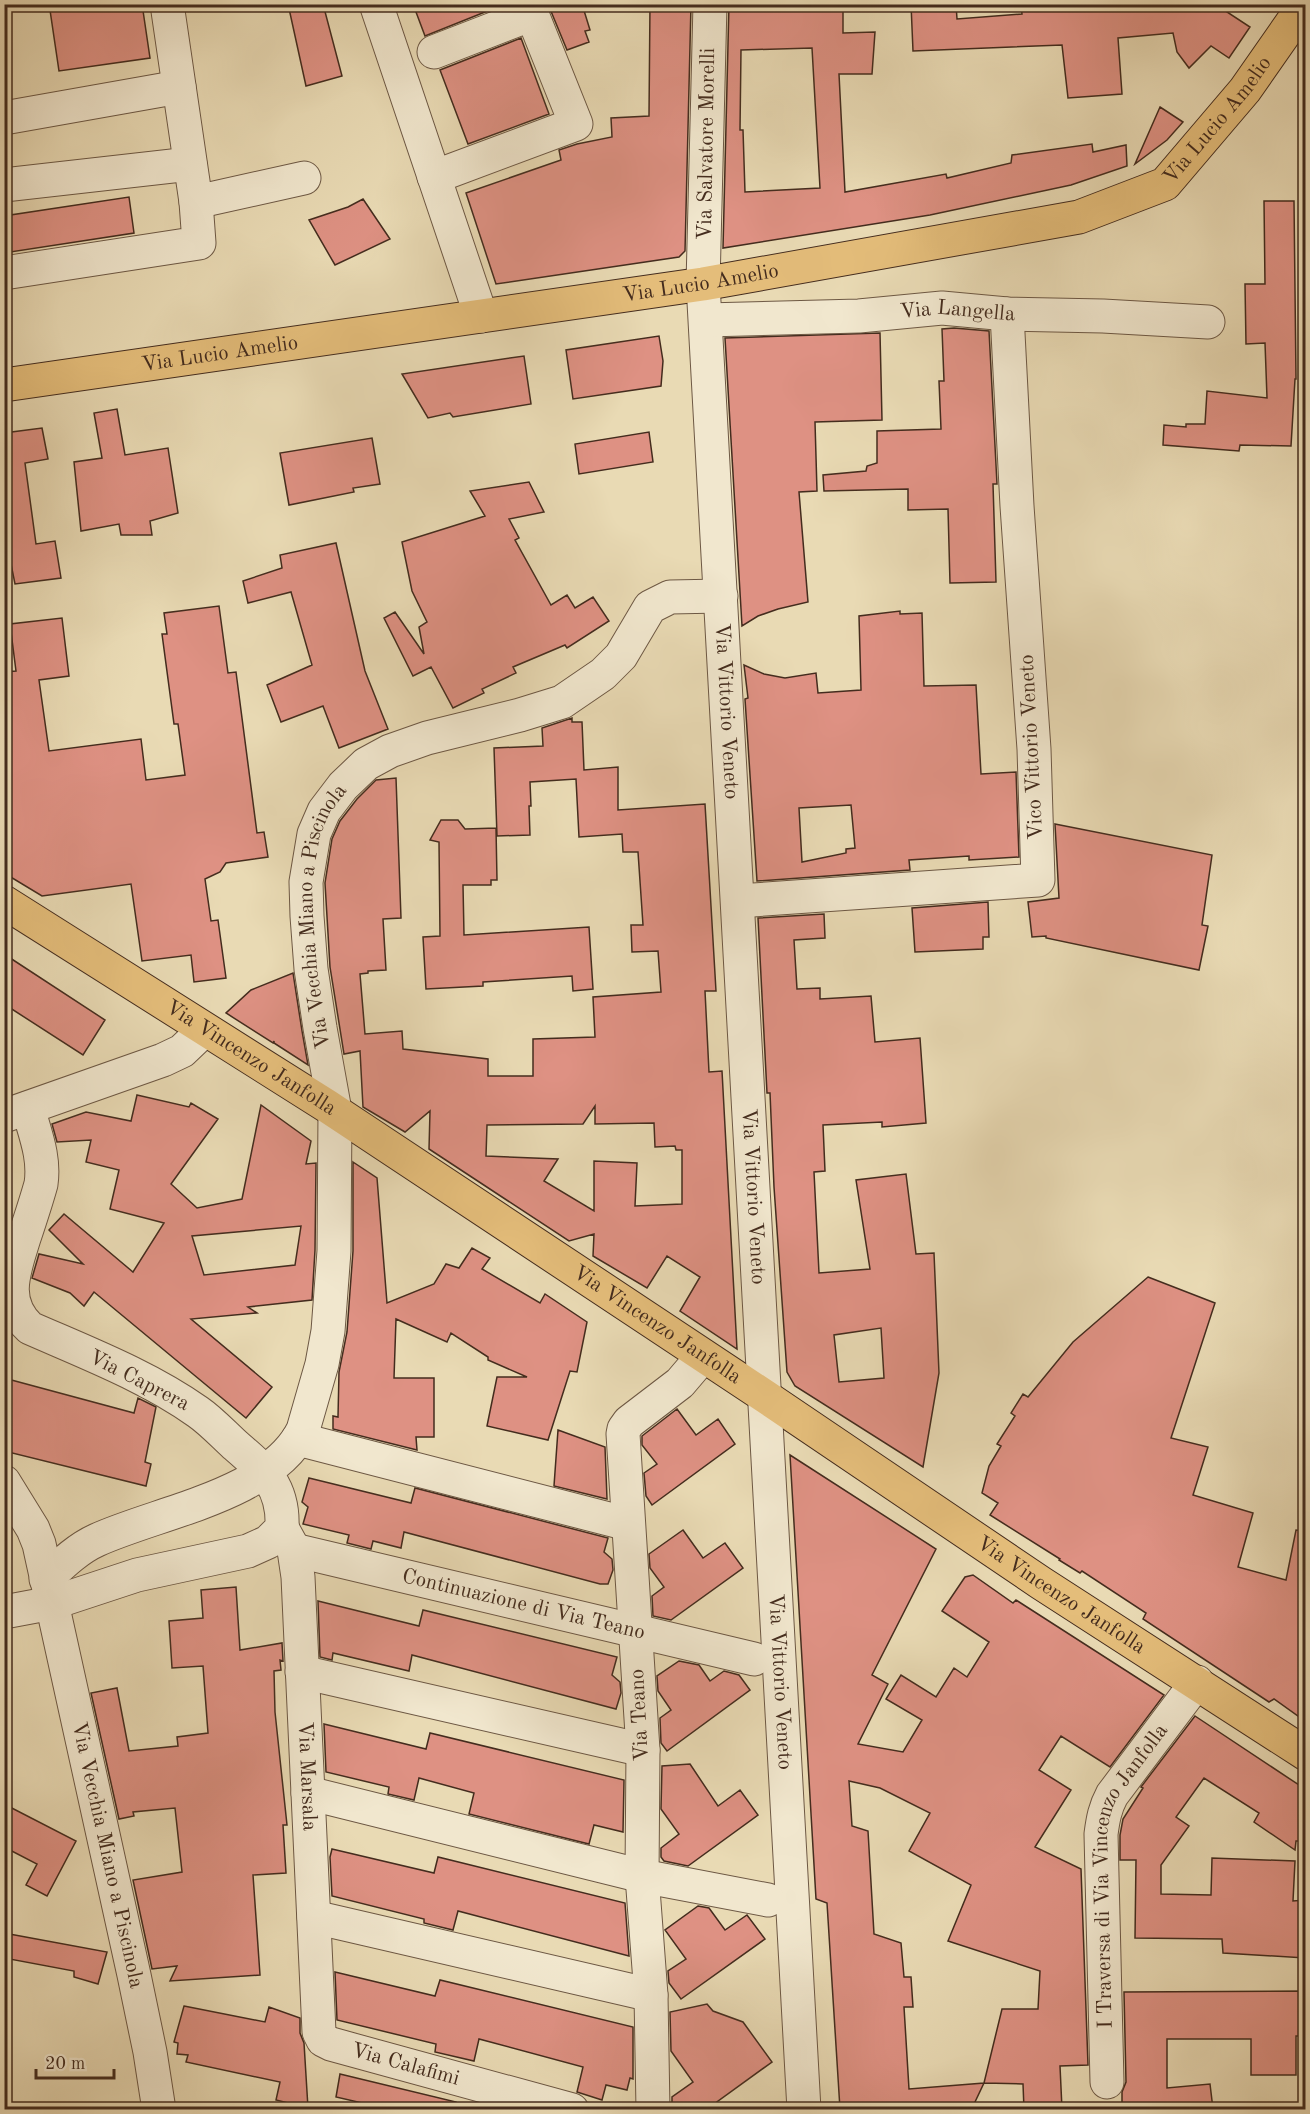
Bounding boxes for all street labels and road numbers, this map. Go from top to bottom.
street label: Via Salvatore Morelli [695,48,719,240]
street label: Via Lucio Amelio [1159,53,1275,188]
street label: Via Lucio Amelio [621,260,780,306]
street label: Via Langella [899,297,1015,325]
street label: Via Lucio Amelio [140,332,299,376]
street label: Via Vittorio Veneto [711,623,742,800]
street label: Vico Vittorio Veneto [1017,654,1047,840]
street label: Via Vecchia Miano a Piscinola [295,780,351,1051]
street label: Via Vincenzo Janfolla [162,996,340,1120]
street label: Via Vittorio Veneto [738,1108,769,1285]
street label: Via Vincenzo Janfolla [569,1261,745,1388]
street label: Via Caprera [85,1347,193,1415]
street label: Via Vincenzo Janfolla [973,1532,1149,1658]
street label: Continuazione di Via Teano [400,1565,647,1643]
street label: Via Vittorio Veneto [765,1593,796,1771]
street label: Via Teano [627,1668,653,1762]
street label: Via Vecchia Miano a Piscinola [68,1720,147,1990]
street label: I Traversa di Via Vincenzo Janfolla [1090,1720,1172,2029]
street label: Via Marsala [294,1721,320,1832]
street label: Via Calafimi [349,2040,462,2089]

